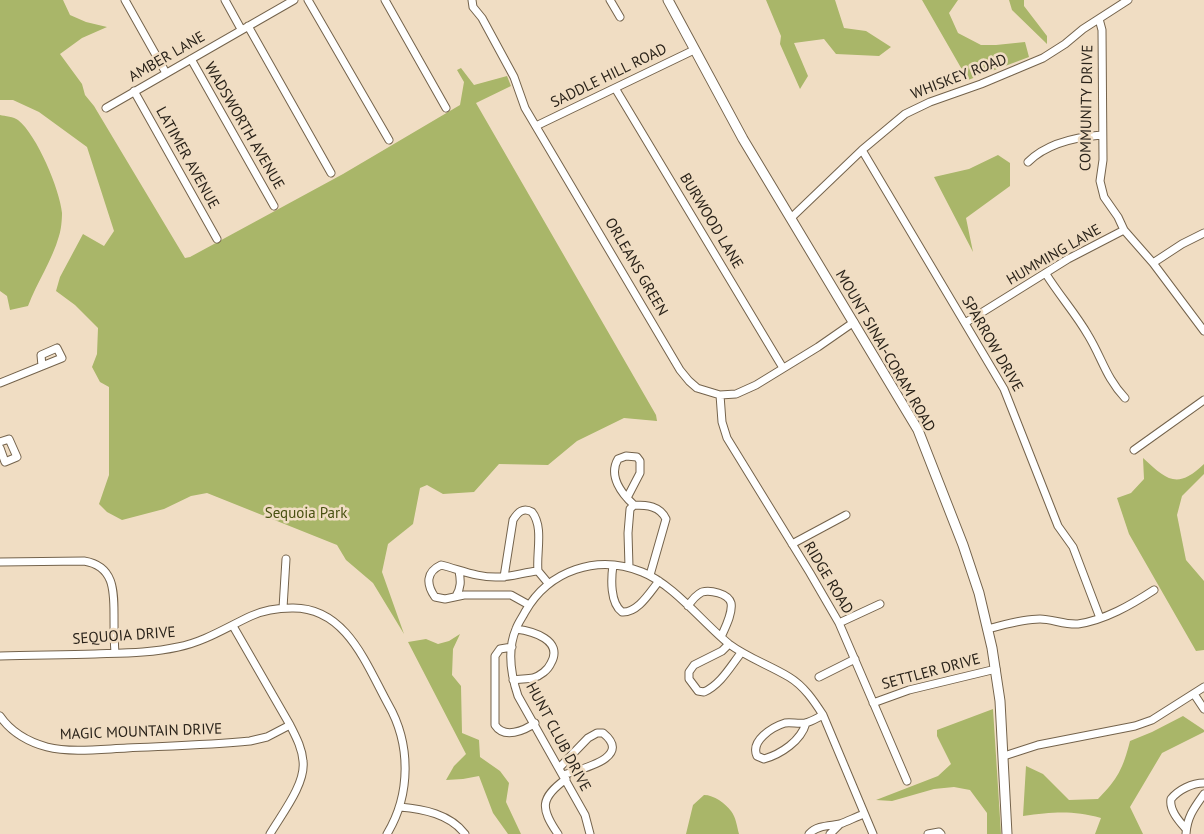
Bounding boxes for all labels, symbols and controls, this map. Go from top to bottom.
street label: AMBER LANE [126,28,208,86]
street label: SADDLE HILL ROAD [548,40,670,112]
street label: COMMUNITY DRIVE [1077,45,1097,171]
street label: WHISKEY ROAD [909,50,1009,104]
street label: WADSWORTH AVENUE [200,59,288,193]
street label: LATIMER AVENUE [152,104,222,212]
street label: BURWOOD LANE [675,170,747,272]
street label: ORLEANS GREEN [601,215,671,319]
street label: HUMMING LANE [1004,221,1104,289]
street label: MOUNT SINAI-CORAM ROAD [831,267,939,435]
street label: SPARROW DRIVE [957,293,1027,395]
park label: Sequoia Park [265,505,347,523]
street label: RIDGE ROAD [799,539,857,617]
street label: SEQUOIA DRIVE [72,623,176,649]
street label: SETTLER DRIVE [880,650,982,694]
street label: HUNT CLUB DRIVE [522,679,594,795]
street label: MAGIC MOUNTAIN DRIVE [59,720,223,744]

